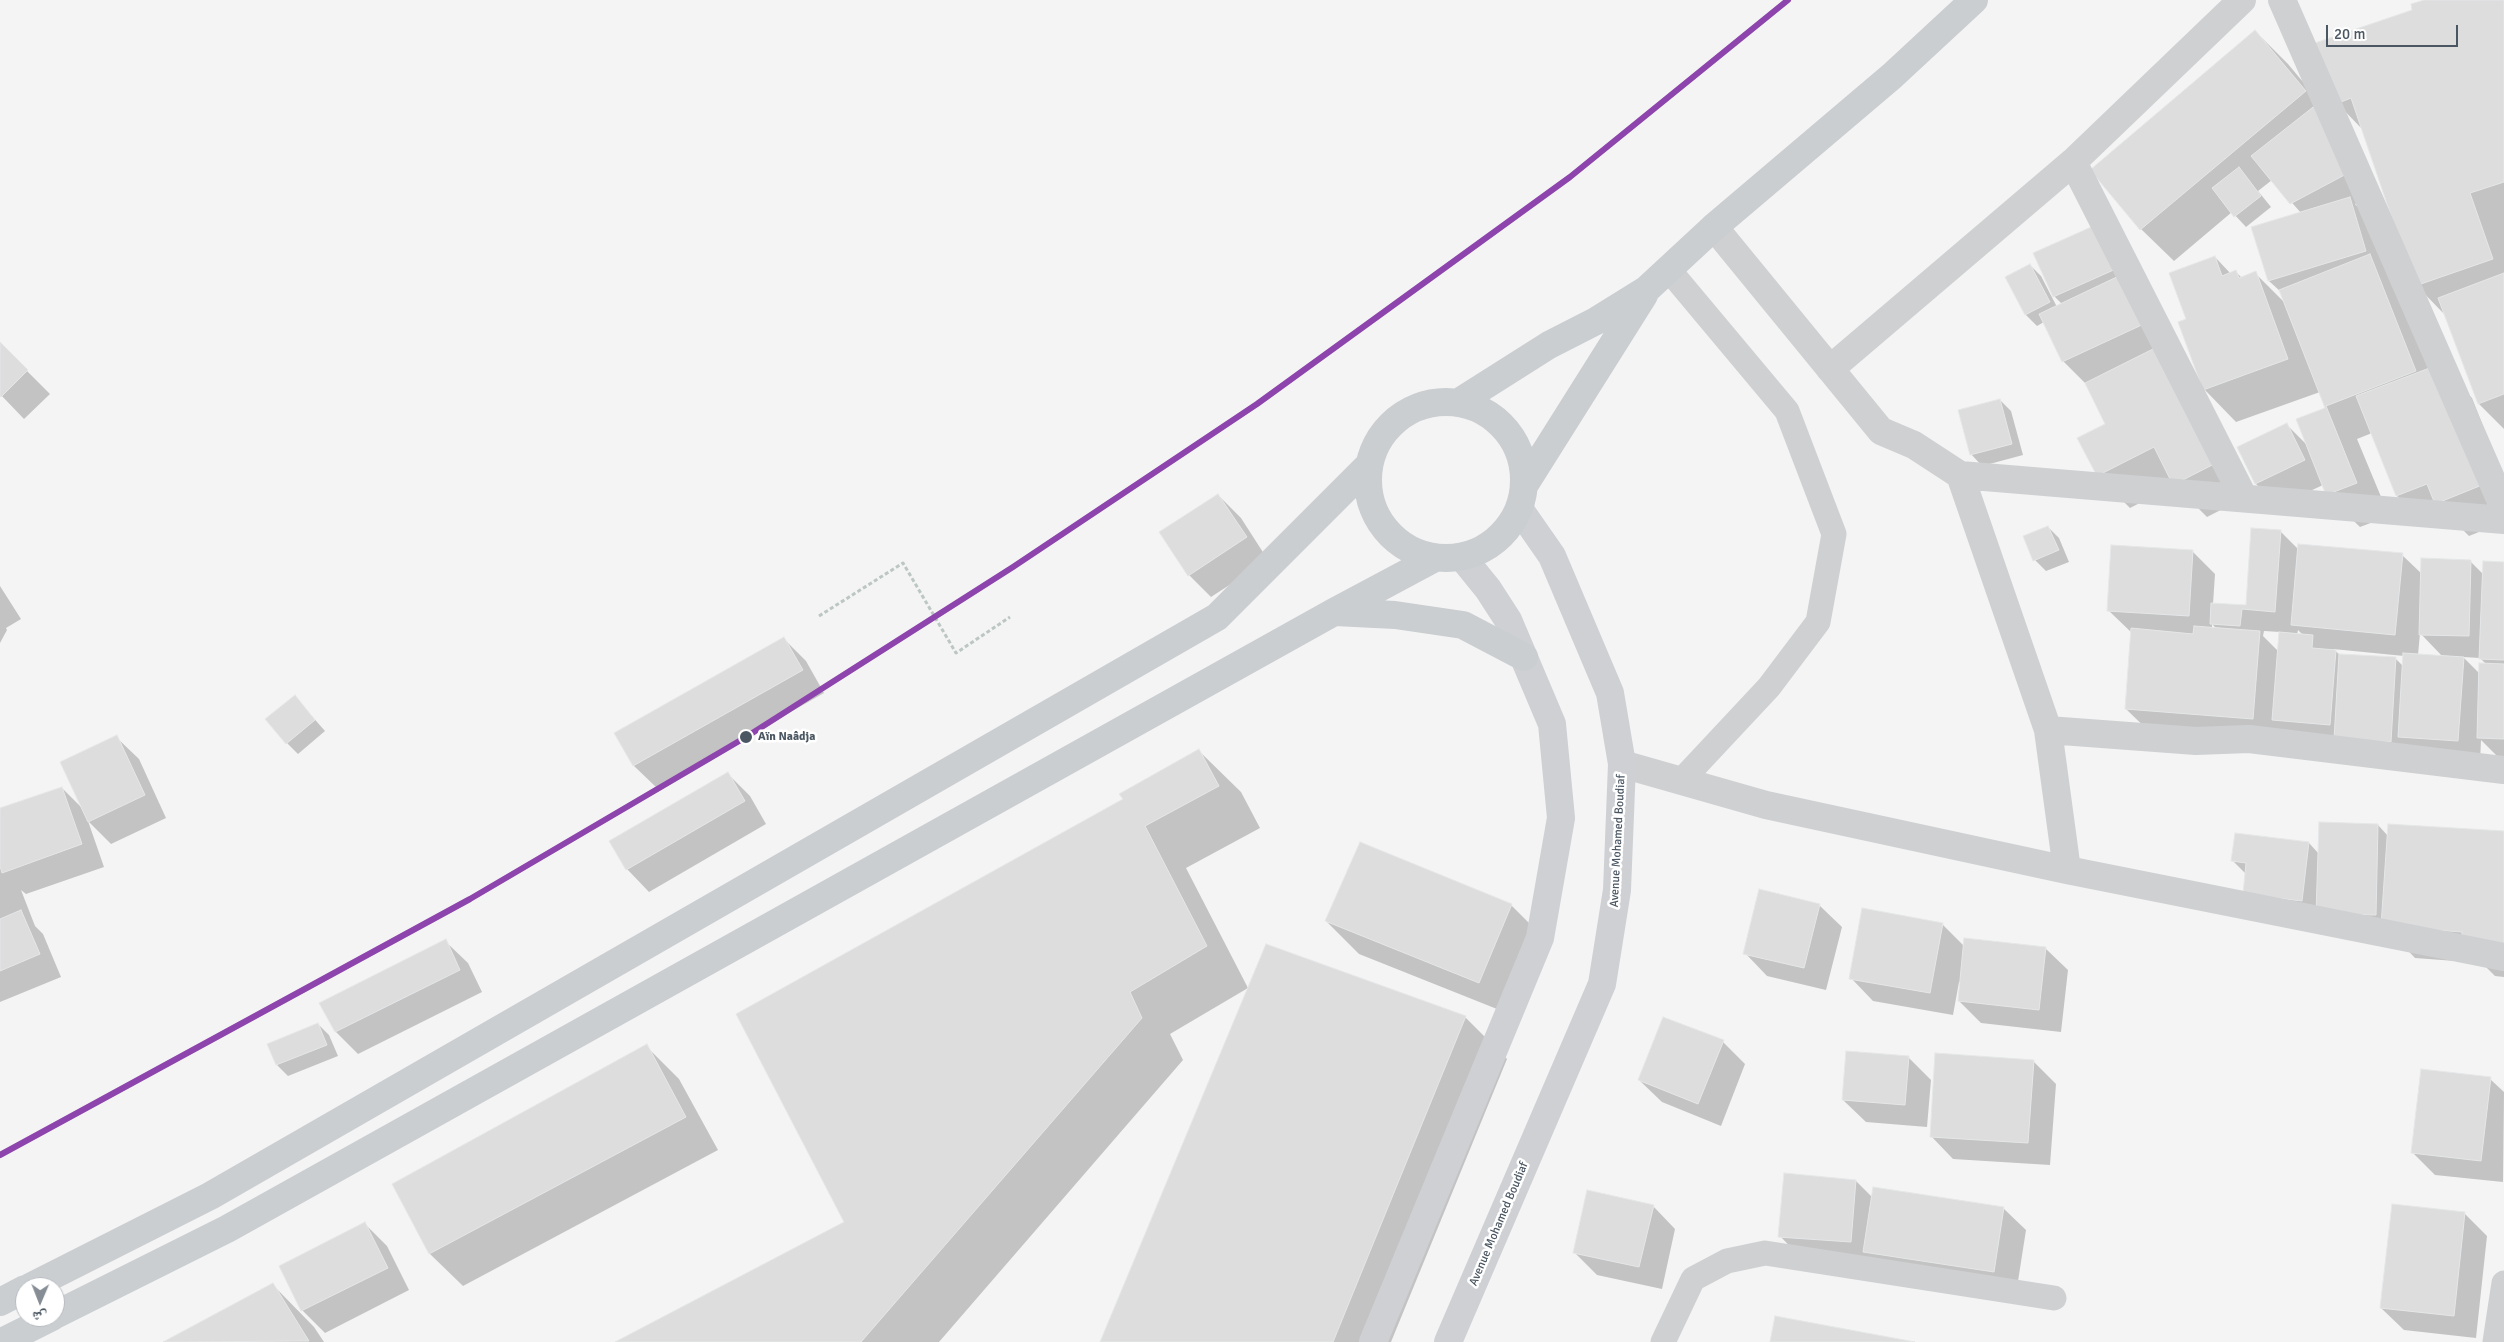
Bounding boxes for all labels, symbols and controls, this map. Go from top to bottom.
scale bar [2329,15,2462,47]
text: 20 m [2334,25,2365,43]
marker: Aïn Naâdja [738,729,754,745]
place label: Aïn Naâdja [758,730,815,744]
street label: Avenue Mohamed Boudiaf [1607,774,1629,908]
street label: Avenue Mohamed Boudiaf [1466,1160,1532,1288]
north arrow [15,1277,65,1327]
text: ش [32,1308,47,1325]

